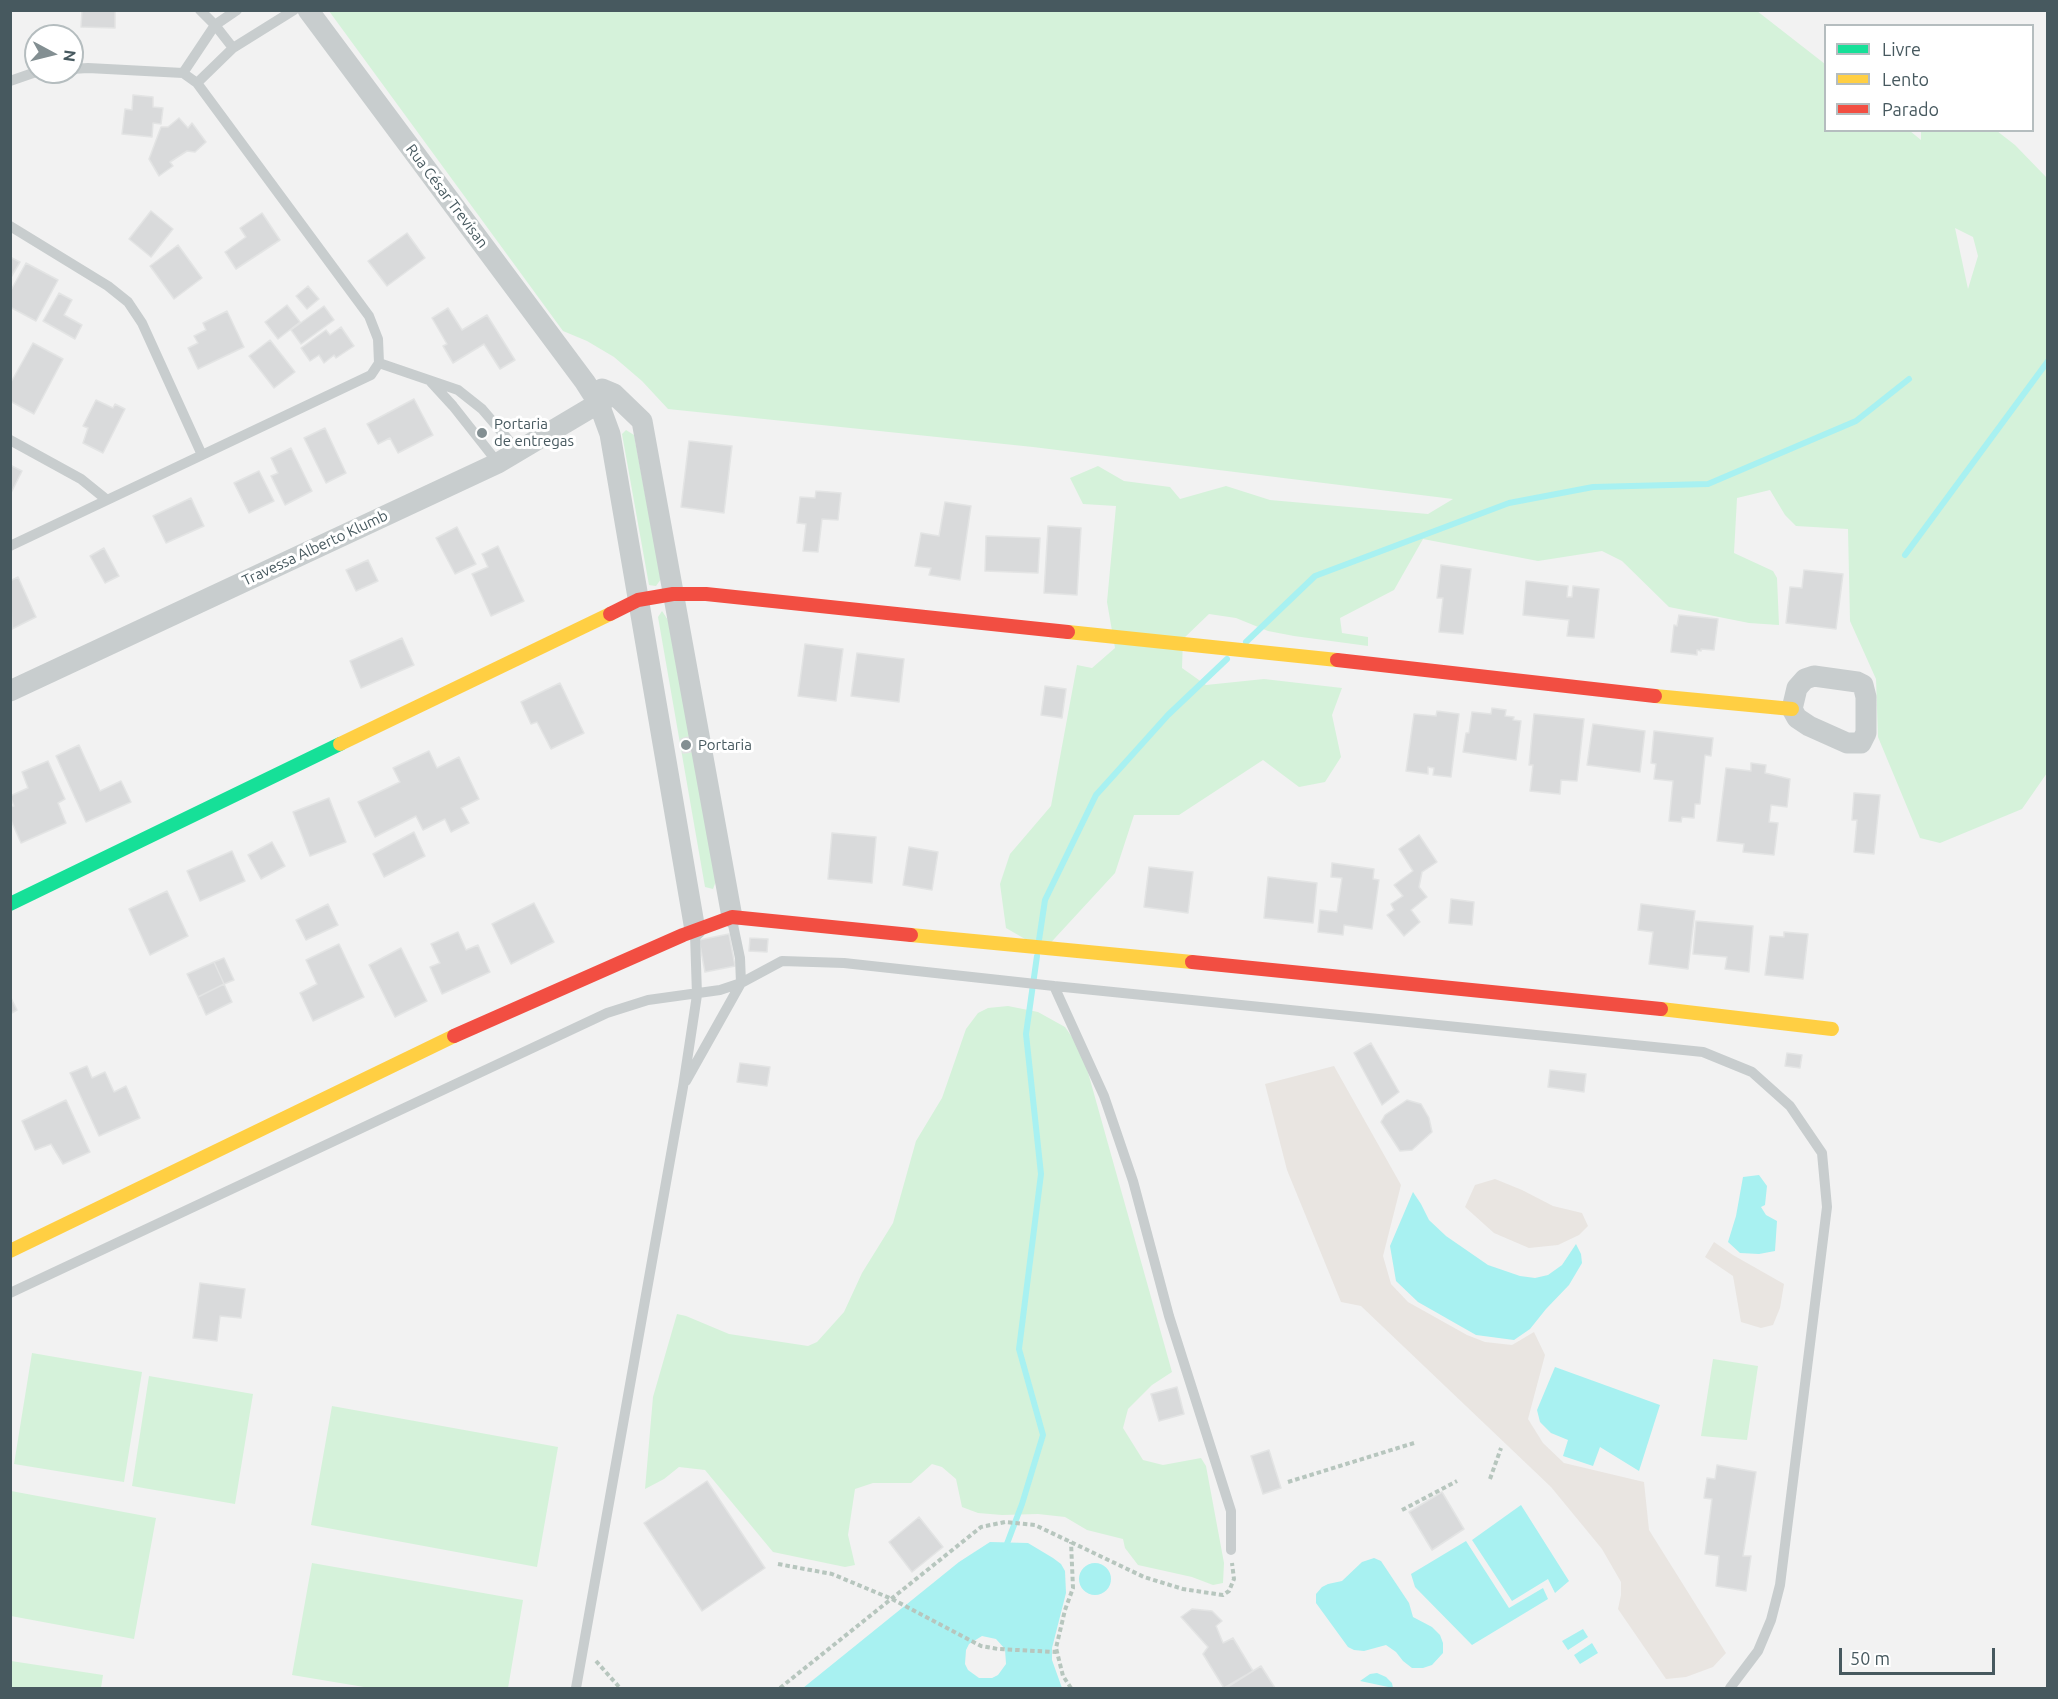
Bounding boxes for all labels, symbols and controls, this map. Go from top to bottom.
north arrow [24,24,84,84]
legend [1824,24,2034,132]
text: Livre [1882,39,1921,59]
text: N [60,49,80,63]
text: Lento [1882,69,1929,89]
text: Parado [1882,99,1939,119]
street label: Rua César Trevisan [402,141,492,251]
place label: Portaria de entregas [494,415,574,450]
marker: Portaria de entregas [475,426,489,440]
street label: Travessa Alberto Klumb [239,506,391,590]
place label: Portaria [698,736,752,754]
marker: Portaria [679,738,693,752]
scale bar [1842,1636,1998,1674]
text: 50 m [1850,1648,1890,1668]

